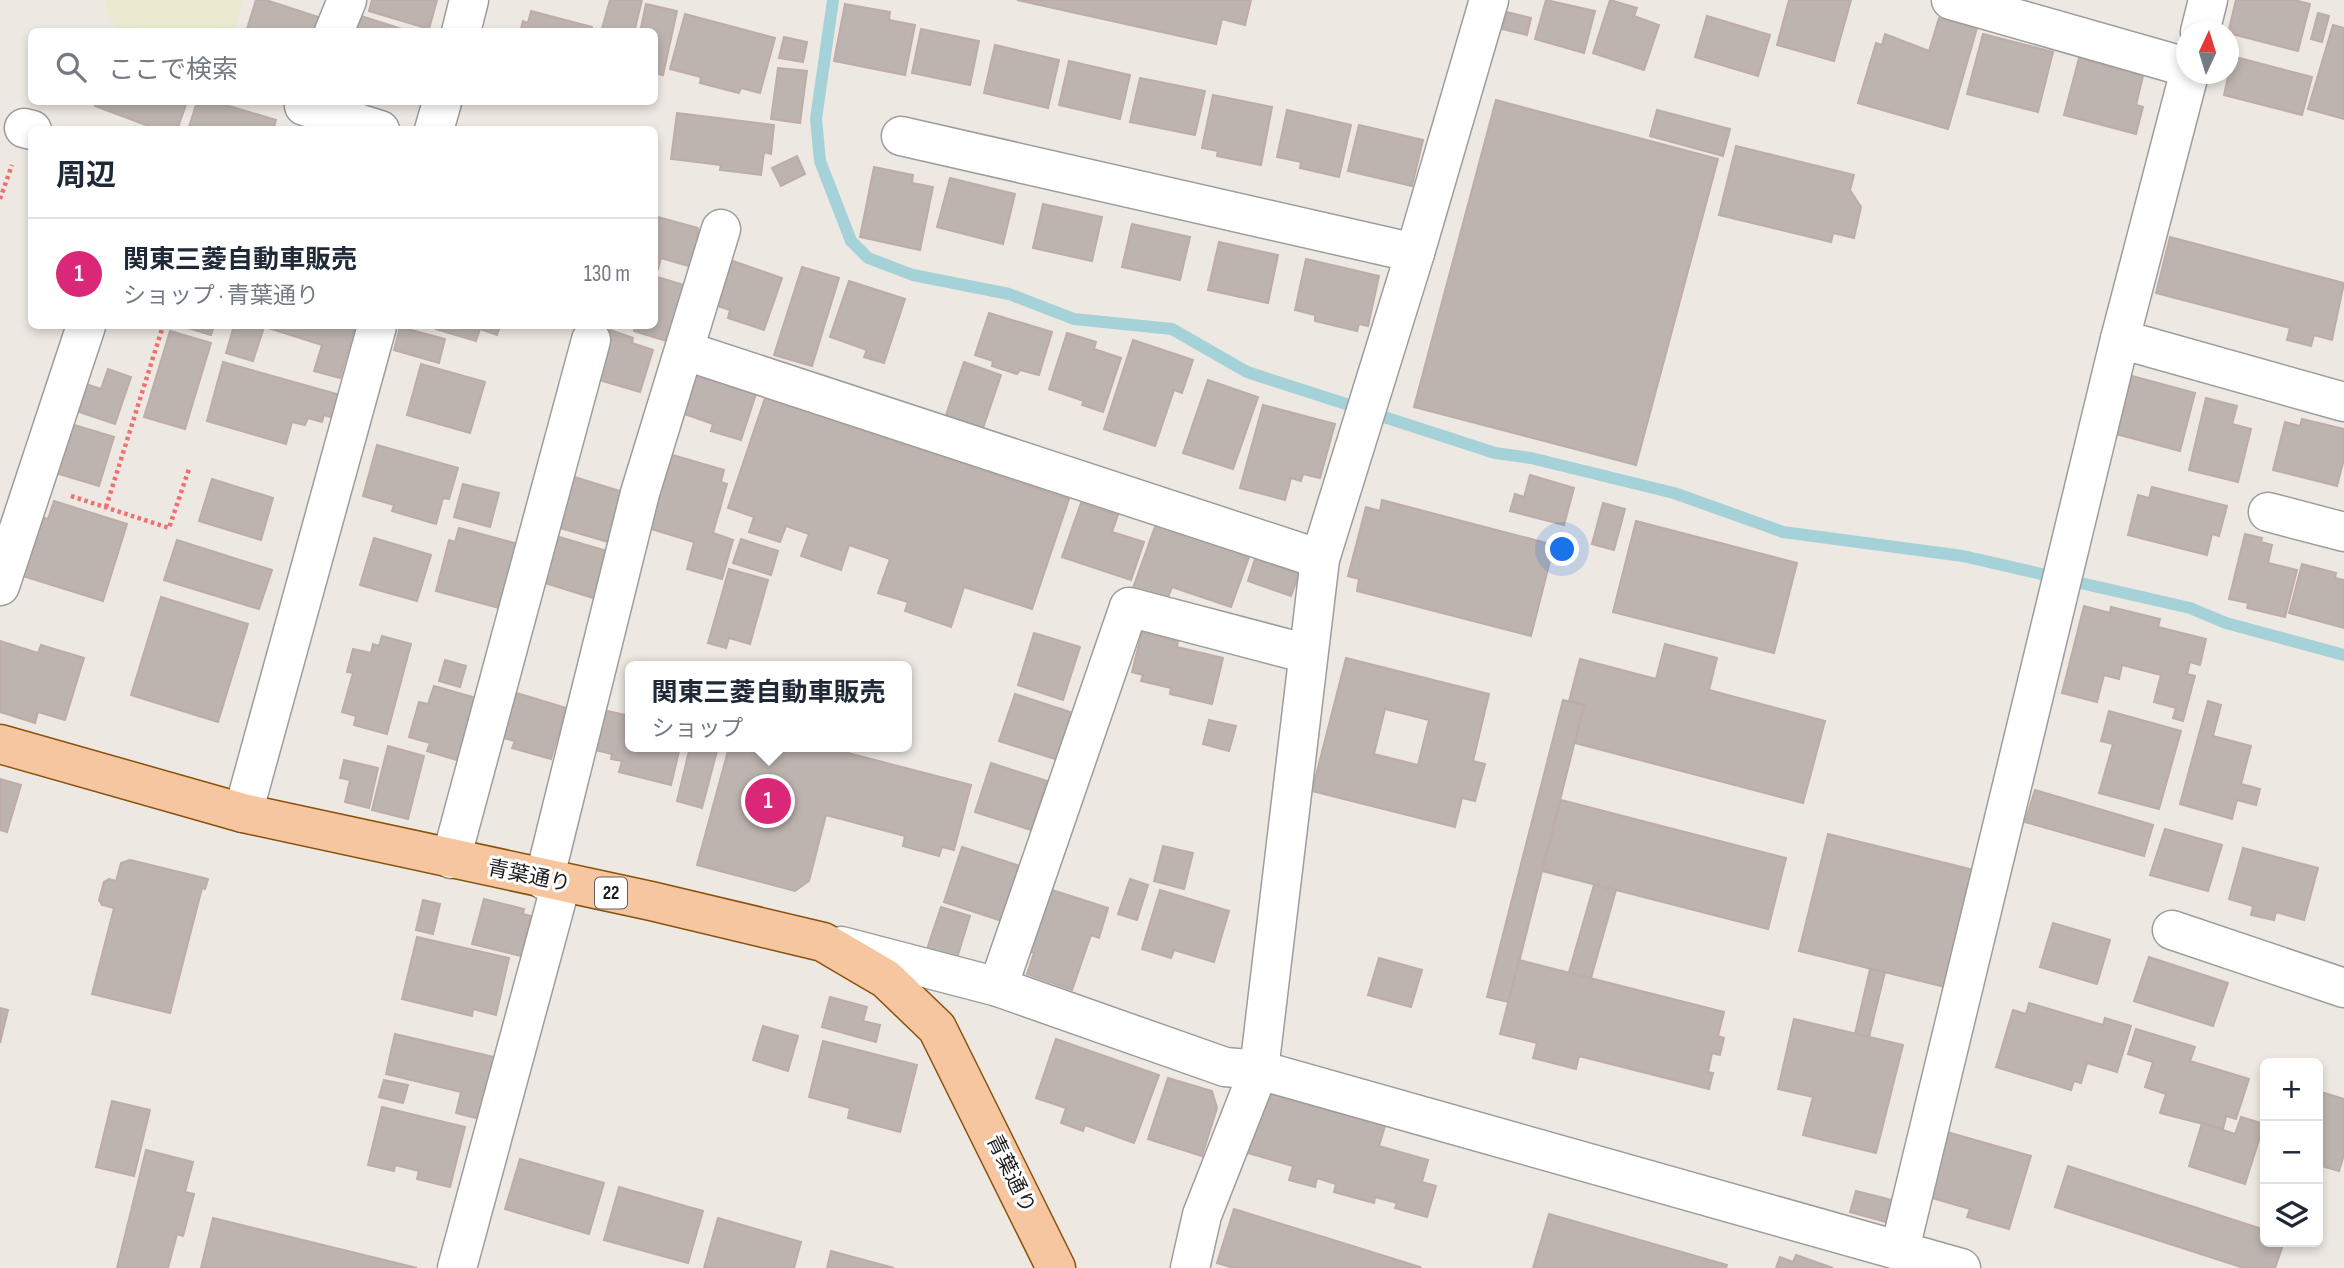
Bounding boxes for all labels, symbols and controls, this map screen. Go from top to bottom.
north arrow [2176,21,2239,84]
search box [28,28,658,105]
icon: search [52,48,90,86]
text: ここで検索 [108,55,238,86]
text: 周辺 [56,158,116,194]
text: 関東三菱自動車販売 [123,245,357,276]
text: 1 [74,260,84,288]
text: 130 m [584,260,630,288]
text: ショップ · 青葉通り [123,282,319,310]
your location [1545,532,1579,566]
popup [625,661,912,752]
text: 関東三菱自動車販売 [651,678,886,709]
text: ショップ [651,715,743,743]
pin: 1 [745,775,791,827]
street label: 青葉通り [485,855,573,897]
road number: 22 [595,878,627,908]
map controls [2260,1058,2323,1247]
button: + [2260,1058,2323,1121]
button: − [2260,1121,2323,1184]
street label: 青葉通り [981,1131,1041,1217]
button: layers [2260,1184,2323,1247]

